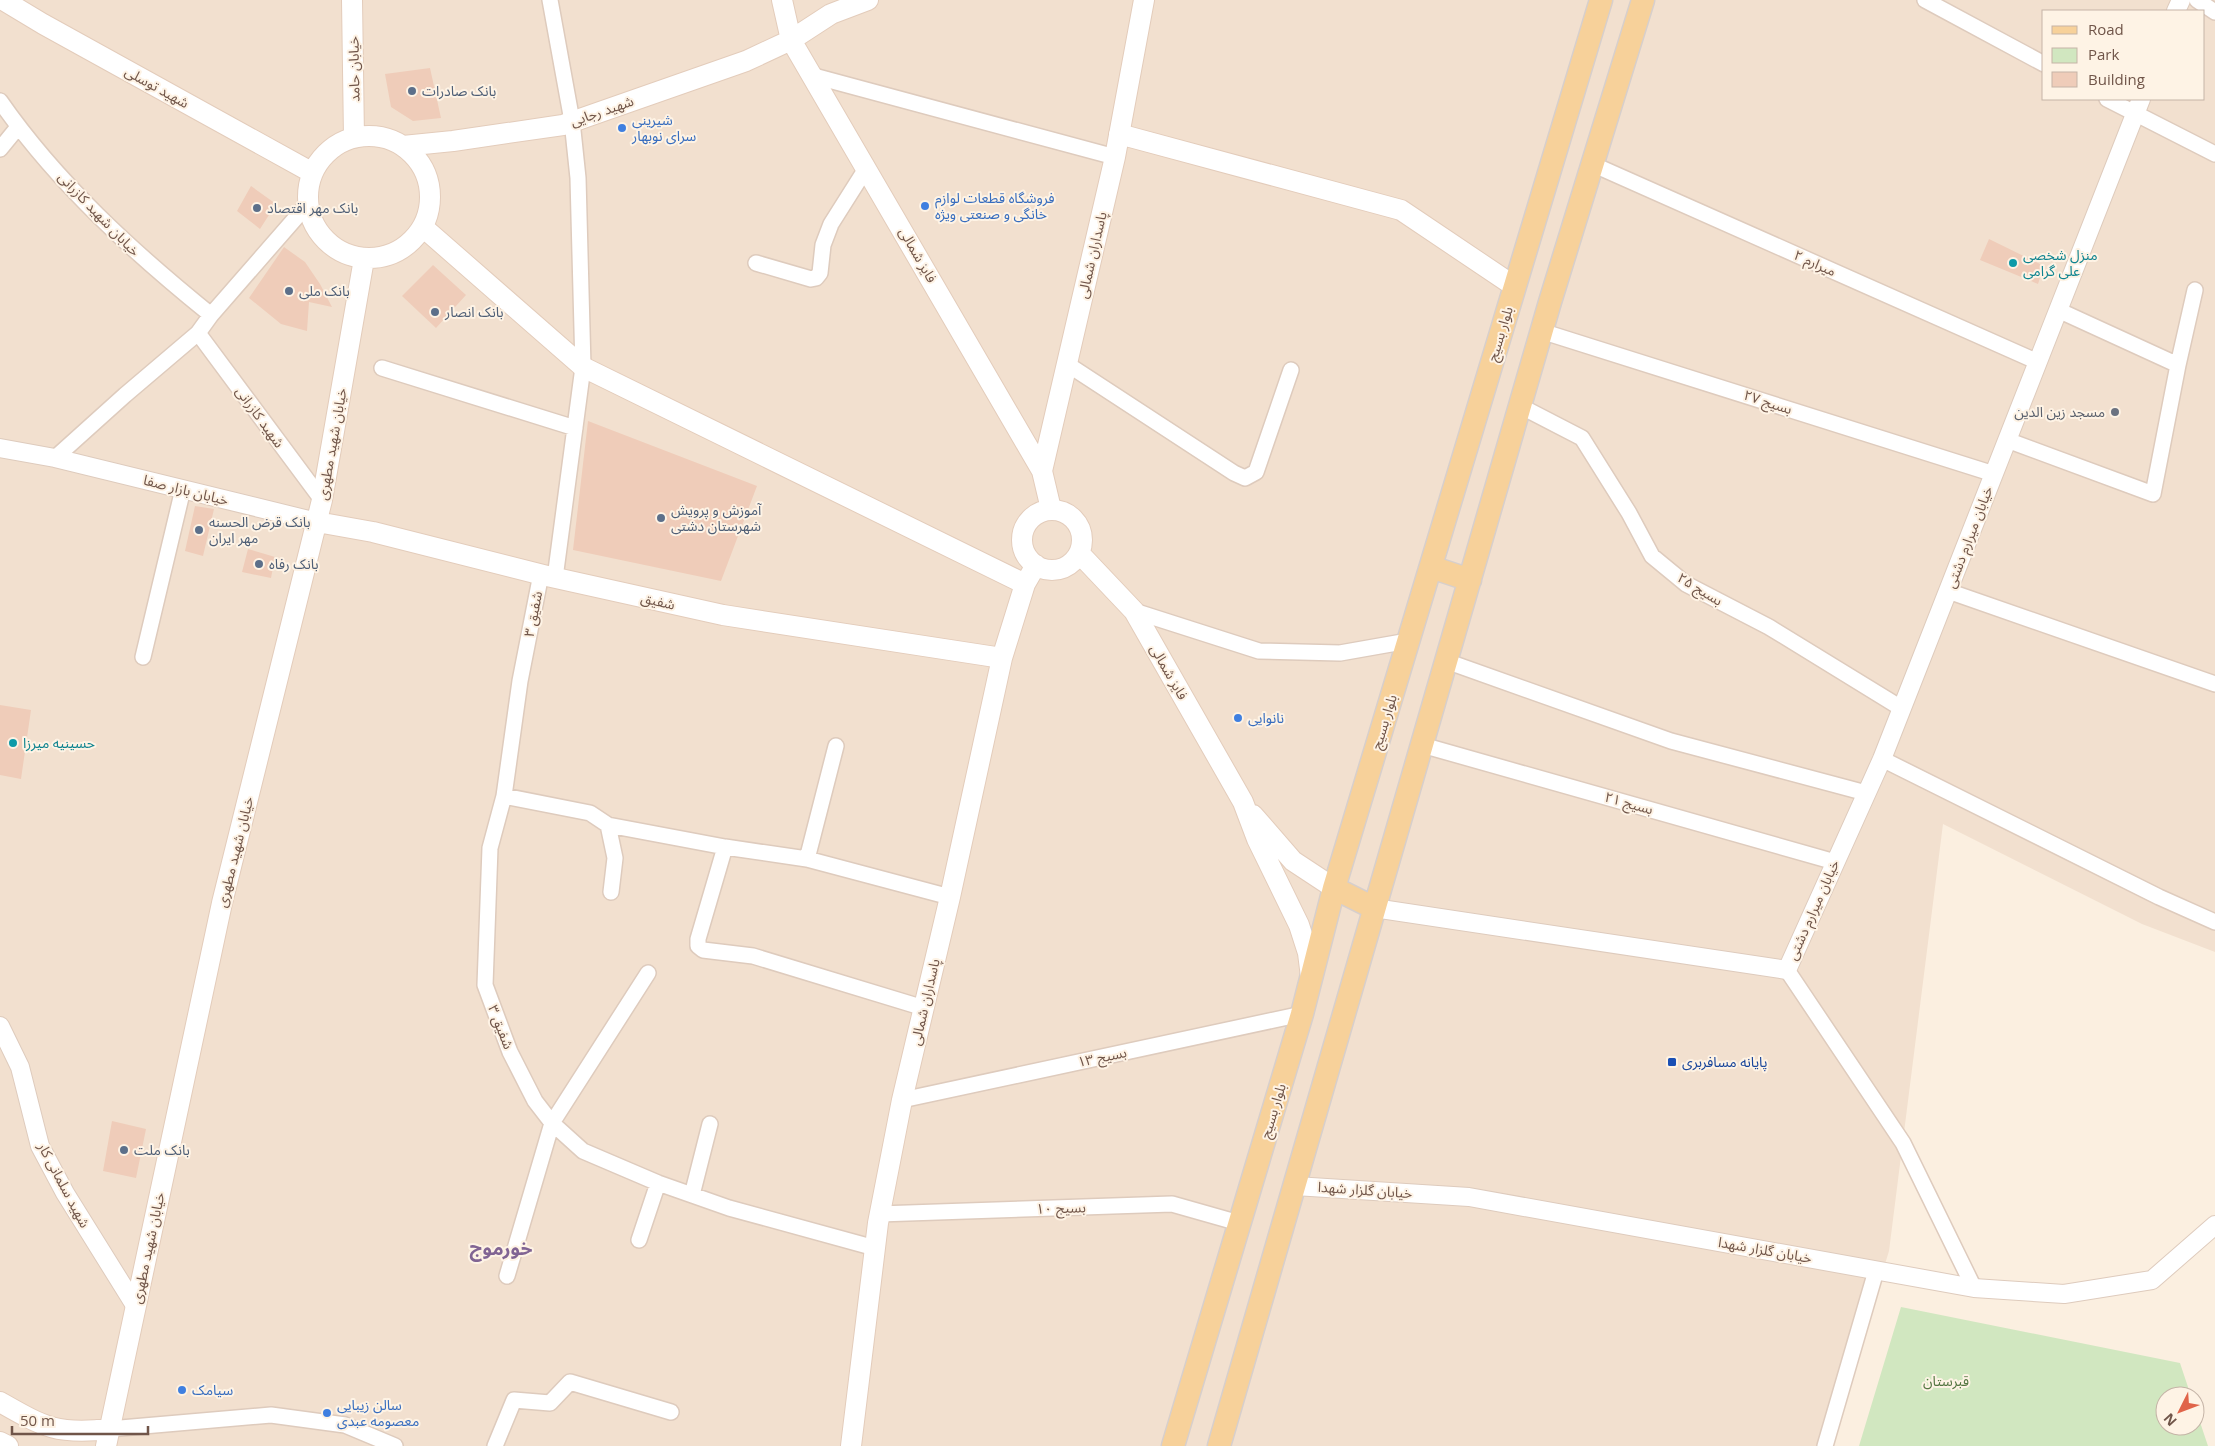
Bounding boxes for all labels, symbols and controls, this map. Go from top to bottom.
legend [2042,10,2205,100]
text: Road [2088,19,2124,39]
street label: خیابان حامد [343,36,364,102]
text: Park [2088,44,2119,64]
street label: شهید توسلی [122,61,193,112]
text: Building [2088,69,2145,89]
place label: بانک صادرات [422,81,497,100]
marker: بانک صادرات [406,85,418,97]
street label: شهید رجایی [568,91,636,130]
place label: شیرینی سرای نوبهار [631,110,696,145]
marker: شیرینی سرای نوبهار [616,122,628,134]
street label: خیابان شهید کازرانی [54,167,144,260]
place label: فروشگاه قطعات لوازم خانگی و صنعتی ویژه [935,188,1055,223]
place label: بانک مهر اقتصاد [267,198,359,217]
marker: فروشگاه قطعات لوازم خانگی و صنعتی ویژه [919,200,931,212]
marker: بانک مهر اقتصاد [251,202,263,214]
street label: پاسداران شمالی [1072,210,1112,300]
street label: فایز شمالی [895,224,942,286]
street label: میرارم ۲ [1790,245,1839,282]
place label: منزل شخصی علی گرامی [2023,245,2098,280]
marker: منزل شخصی علی گرامی [2007,257,2019,269]
place label: بانک ملی [299,281,350,300]
marker: بانک ملی [283,285,295,297]
place label: بانک انصار [444,302,504,321]
street label: بلوار بسیج [1482,304,1519,364]
marker: بانک انصار [429,306,441,318]
street label: شهید کازرانی [232,382,289,451]
street label: بسیج ۲۷ [1741,385,1795,420]
street label: خیابان شهید مطهری [312,386,351,501]
place label: مسجد زین الدین [2014,402,2105,421]
marker: مسجد زین الدین [2109,406,2121,418]
street label: خیابان بازار صفا [142,470,231,509]
street label: خیابان میرارم دشتی [1940,483,1999,591]
place label: آموزش و پرویش شهرستان دشتی [671,500,762,535]
place label: بانک قرض الحسنه مهر ایران [209,512,311,547]
marker: آموزش و پرویش شهرستان دشتی [655,512,667,524]
marker: بانک قرض الحسنه مهر ایران [193,524,205,536]
place label: بانک رفاه [269,554,319,573]
marker: بانک رفاه [253,558,265,570]
street label: بسیج ۲۵ [1673,568,1727,611]
street label: شفیق [639,587,677,615]
street label: شفیق ۳ [519,589,547,639]
street label: فایز شمالی [1146,641,1193,703]
street label: بلوار بسیج [1366,692,1403,752]
place label: نانوایی [1248,708,1284,727]
marker: نانوایی [1232,712,1244,724]
place label: حسینیه میرزا [23,733,95,752]
marker: حسینیه میرزا [7,737,19,749]
street label: بسیج ۲۱ [1602,787,1656,820]
street label: خیابان شهید مطهری [212,794,257,909]
street label: خیابان میرارم دشتی [1782,857,1845,964]
street label: پاسداران شمالی [905,957,945,1047]
street label: شفیق ۳ [483,1002,519,1052]
street label: بسیج ۱۳ [1076,1042,1129,1073]
place label: پایانه مسافربری [1682,1052,1767,1072]
marker: پایانه مسافربری [1666,1056,1678,1068]
street label: بلوار بسیج [1255,1081,1292,1141]
street label: شهید سلمانی کار [33,1138,95,1231]
place label: بانک ملت [134,1140,190,1159]
marker: بانک ملت [118,1144,130,1156]
street label: خیابان گلزار شهدا [1317,1177,1413,1202]
street label: خیابان شهید مطهری [126,1190,169,1305]
street label: بسیج ۱۰ [1036,1197,1086,1220]
street label: خیابان گلزار شهدا [1717,1232,1813,1267]
district label: خورموج [470,1235,533,1262]
park label: قبرستان [1923,1371,1969,1390]
place label: سیامک [192,1380,233,1399]
marker: سیامک [176,1384,188,1396]
north arrow [2155,1386,2205,1436]
place label: سالن زیبایی معصومه عبدی [337,1395,419,1430]
scale bar [12,1404,149,1436]
marker: سالن زیبایی معصومه عبدی [321,1407,333,1419]
text: N [2159,1409,2181,1431]
text: 50 m [20,1410,55,1430]

